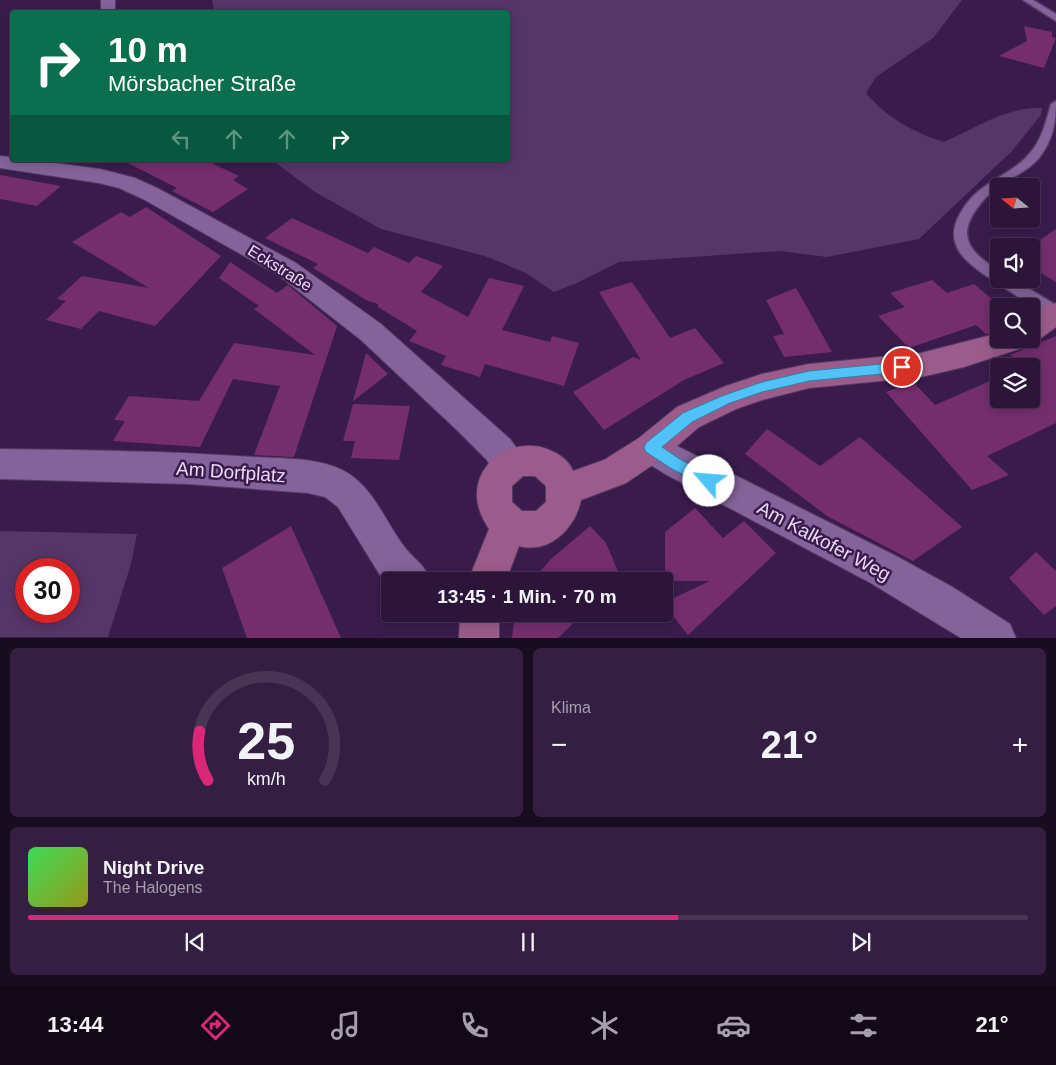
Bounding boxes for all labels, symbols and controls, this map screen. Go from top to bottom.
icon: right [25,30,90,95]
text: 10 m [108,30,188,69]
text: Mörsbacher Straße [108,71,296,96]
icon: left [167,125,195,153]
icon: ahead [220,125,248,153]
icon: ahead [273,125,301,153]
icon: right [326,125,354,153]
north arrow [990,178,1040,228]
map controls [990,178,1040,408]
button: sound [990,238,1040,288]
street label: Eckstraße [245,242,315,294]
button: search [990,298,1040,348]
pin [881,346,923,388]
icon: arrive [888,353,916,381]
button: layers [990,358,1040,408]
position arrow [682,454,734,506]
street label: Am Dorfplatz [175,458,287,486]
street label: Am Kalkofer Weg [754,497,894,585]
speed limit sign: 30 [15,558,80,623]
text: 13:45 · 1 Min. · 70 m [437,586,617,607]
text: Klima [551,699,591,716]
text: 25 [238,712,295,770]
text: 21° [761,724,818,766]
text: − [551,729,567,760]
text: + [1012,729,1028,760]
text: km/h [247,769,286,789]
text: Night Drive [103,857,204,878]
text: The Halogens [103,879,203,896]
icon: previous [181,928,209,956]
icon: pause [514,928,542,956]
icon: next [847,928,875,956]
icon: directions [198,1008,233,1043]
icon: music [328,1008,363,1043]
icon: phone [457,1008,492,1043]
icon: climate [587,1008,622,1043]
icon: car [716,1008,751,1043]
icon: filters [846,1008,881,1043]
text: 13:44 [47,1012,104,1037]
text: 21° [975,1012,1009,1037]

